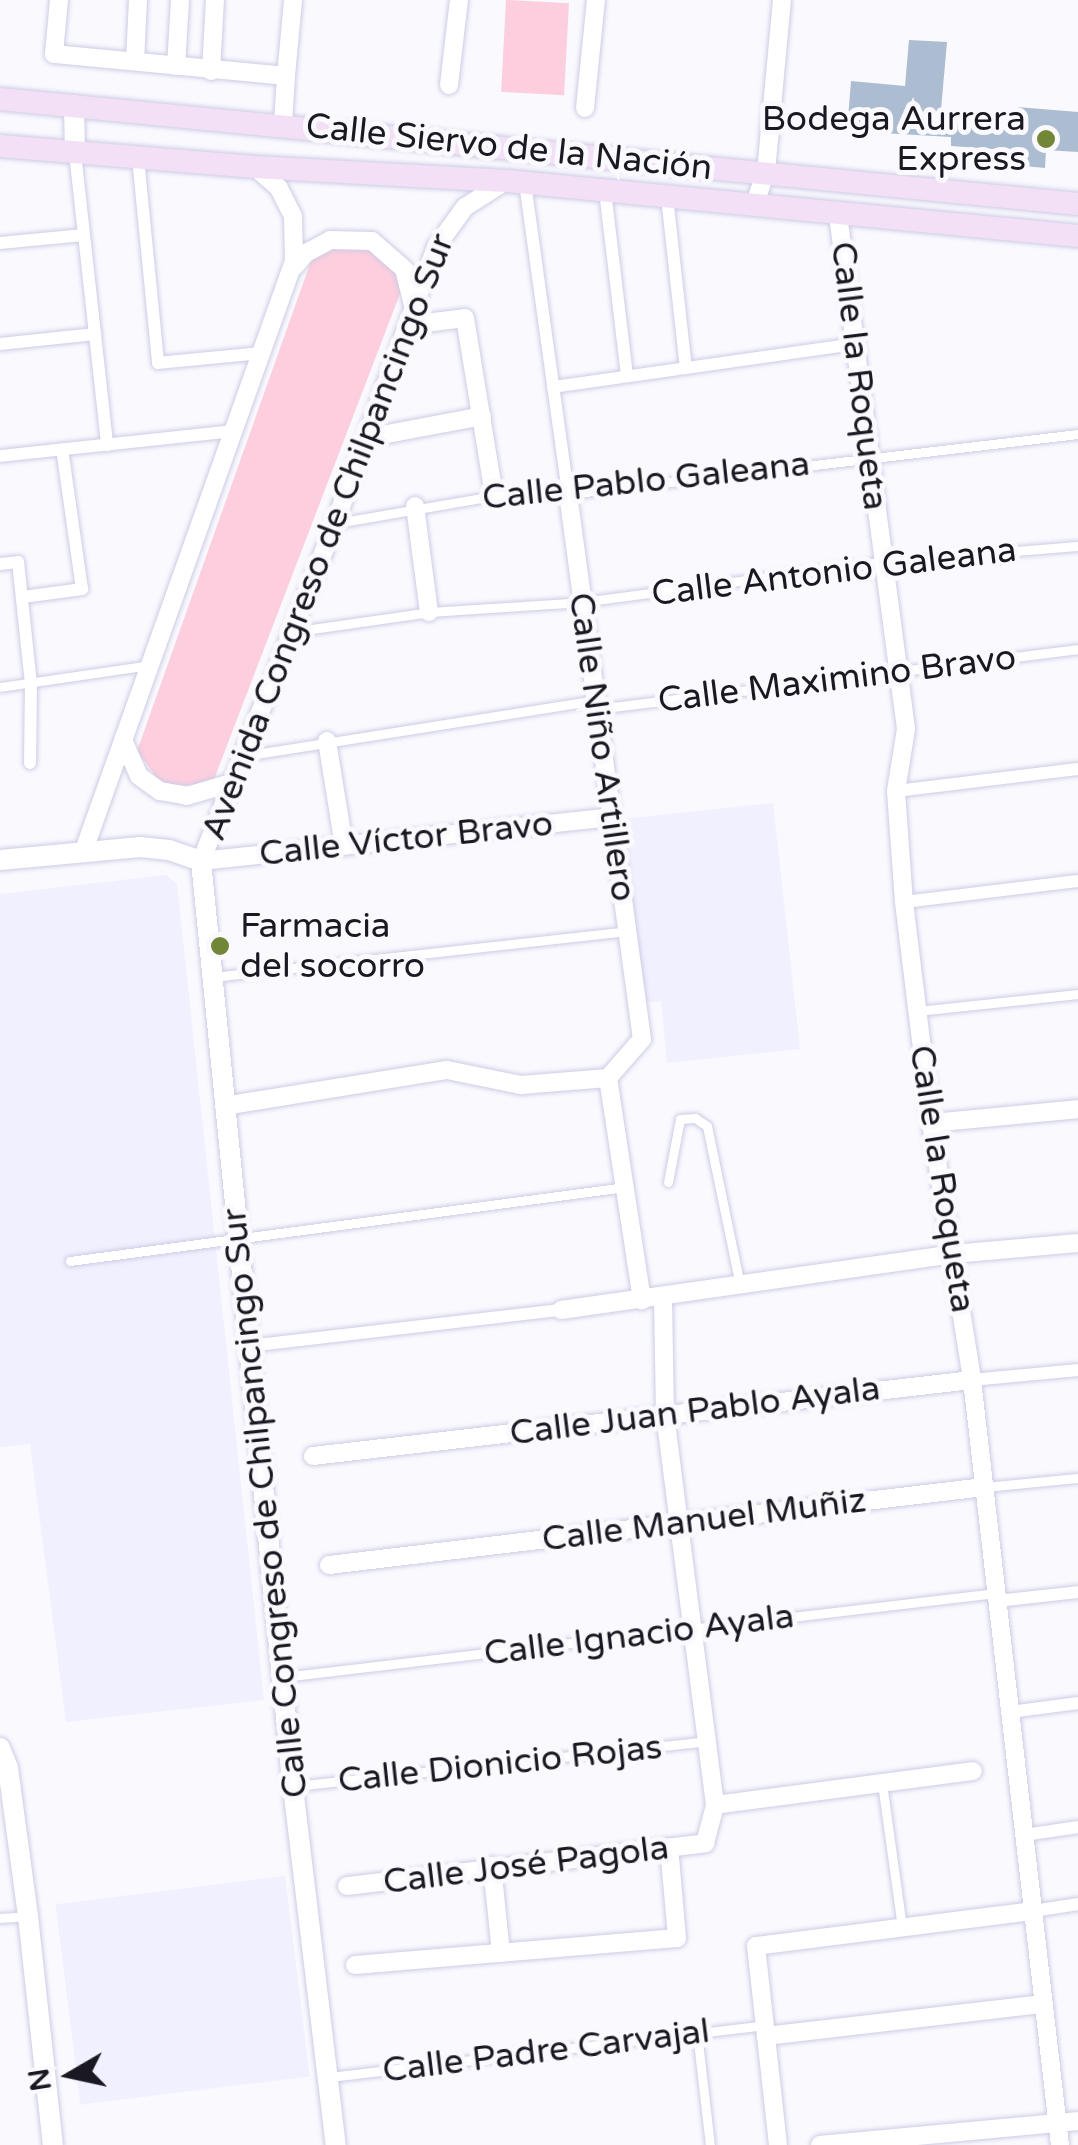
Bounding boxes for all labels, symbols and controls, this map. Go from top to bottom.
place label: Bodega Aurrera Express [762,98,1026,180]
street label: Calle Siervo de la Nación [304,105,714,189]
marker: Bodega Aurrera Express [1035,128,1057,150]
street label: Avenida Congreso de Chilpancingo Sur [193,228,463,846]
street label: Calle la Roqueta [822,239,896,513]
street label: Calle Pablo Galeana [480,443,812,519]
street label: Calle Antonio Galeana [649,529,1019,615]
street label: Calle Niño Artillero [560,590,644,904]
street label: Calle Maximino Bravo [656,636,1018,722]
street label: Calle Víctor Bravo [257,803,555,875]
place label: Farmacia del socorro [240,905,425,987]
marker: Farmacia del socorro [209,935,231,957]
street label: Calle la Roqueta [900,1042,984,1316]
street label: Calle Congreso de Chilpancingo Sur [213,1206,317,1800]
street label: Calle Juan Pablo Ayala [507,1367,883,1455]
street label: Calle Manuel Muñiz [540,1479,868,1561]
street label: Calle Ignacio Ayala [482,1595,796,1675]
street label: Calle Dionicio Rojas [336,1726,664,1802]
street label: Calle José Pagola [381,1827,671,1903]
street label: Calle Padre Carvajal [380,2010,712,2092]
north arrow [20,2025,120,2125]
text: N [22,2066,59,2093]

